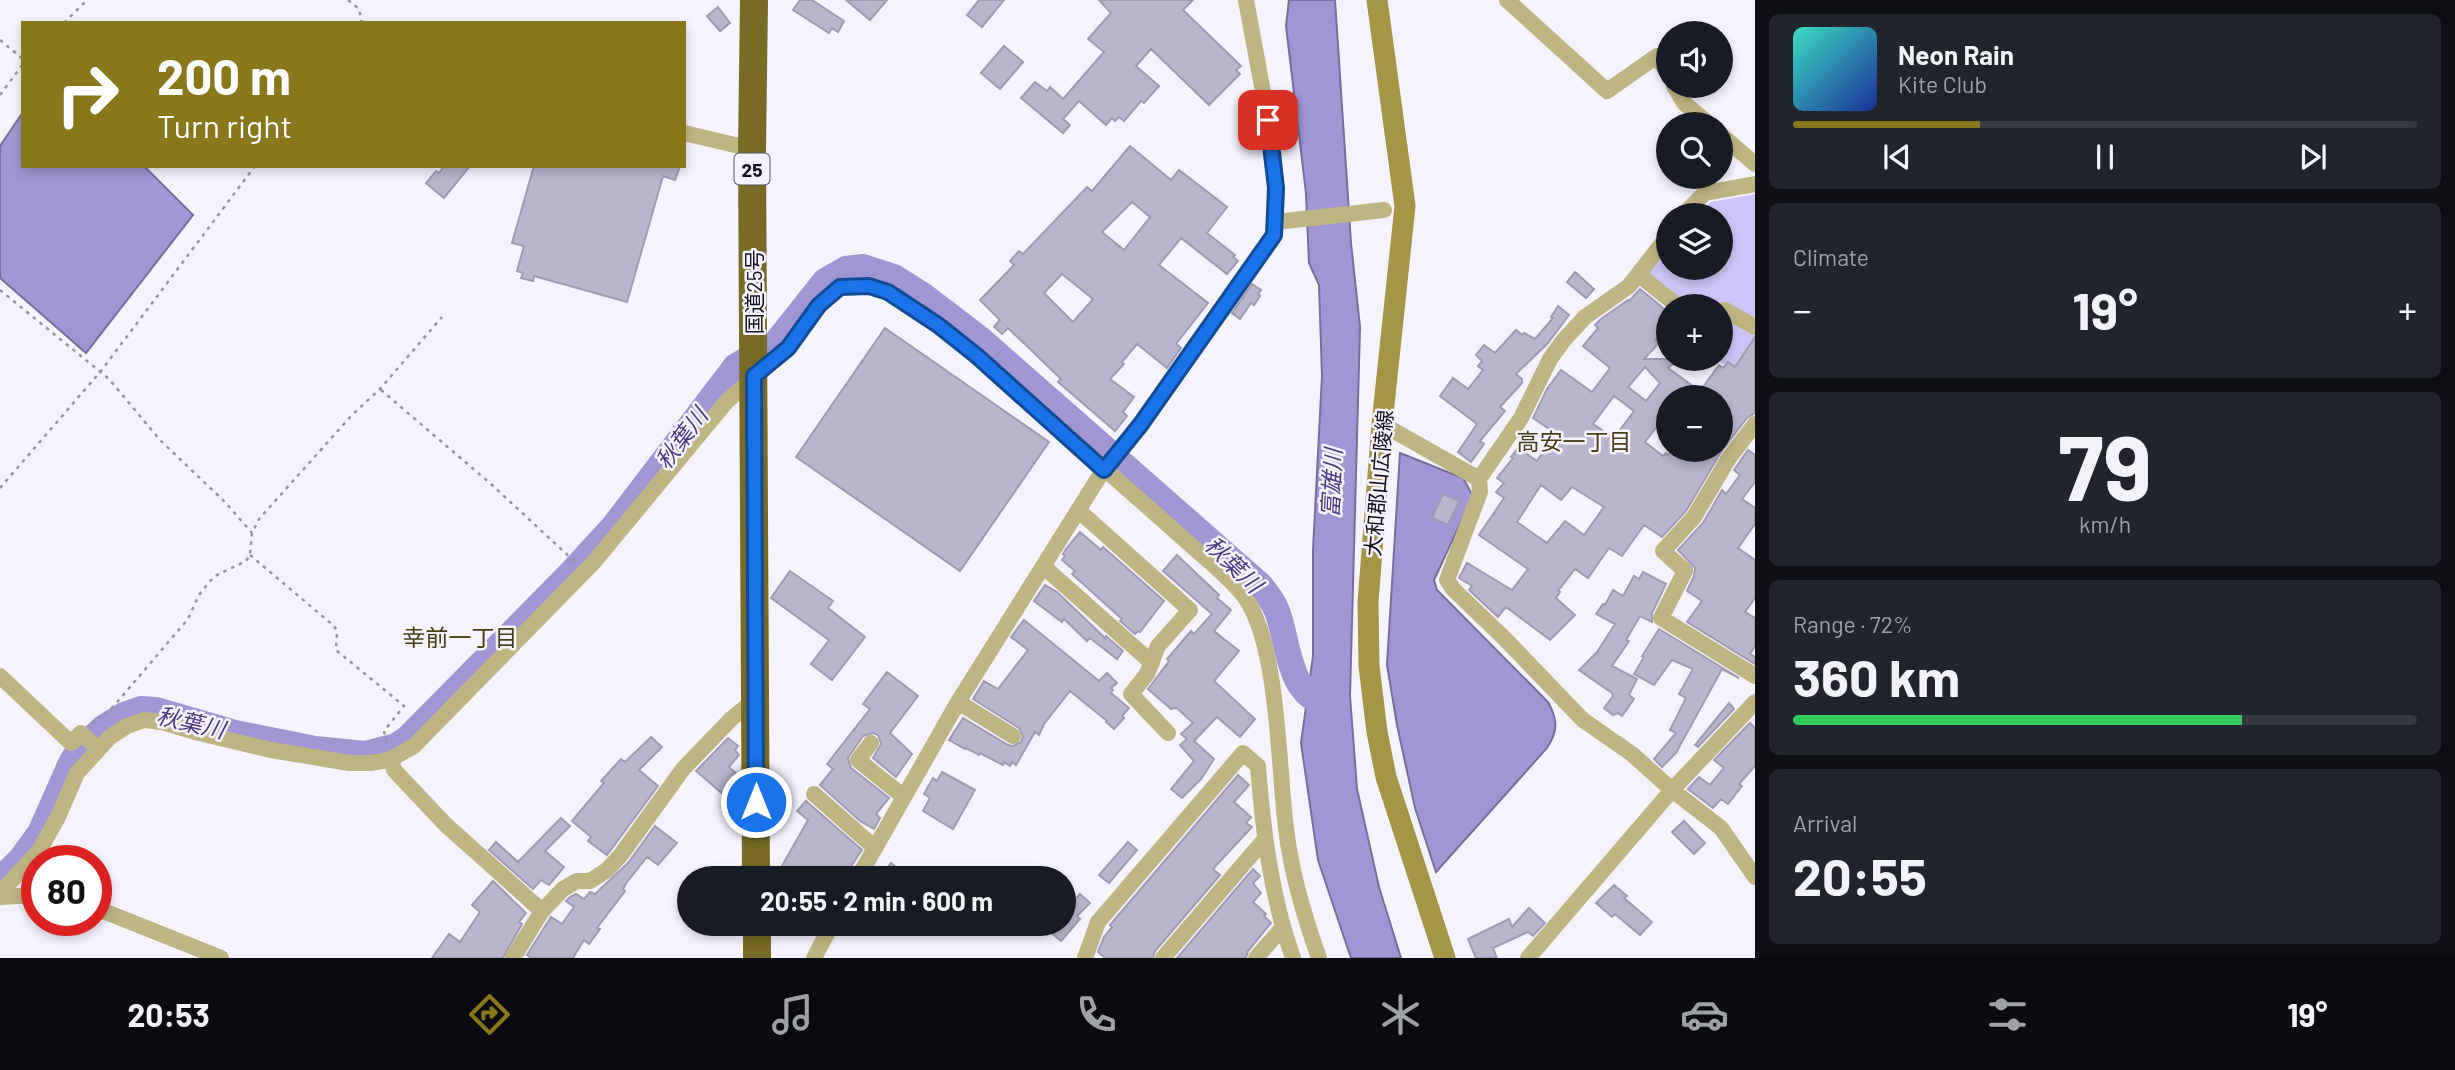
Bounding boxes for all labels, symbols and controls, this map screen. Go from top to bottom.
map controls [1656,21,1733,462]
button: sound [1656,21,1733,98]
text: Neon Rain [1898,39,2014,70]
text: 200 m [157,46,291,105]
icon: right [42,49,133,140]
text: Kite Club [1898,70,1987,98]
pin [1238,90,1298,150]
icon: arrive [1249,101,1287,139]
text: Turn right [157,106,292,144]
button: search [1656,112,1733,189]
icon: previous [1878,138,1916,176]
icon: pause [2086,138,2124,176]
icon: next [2294,138,2332,176]
road number: 25 [734,154,770,184]
button: layers [1656,203,1733,280]
text: Climate [1793,243,1869,271]
street label: 国道25号 [741,249,766,335]
text: 19° [2072,278,2138,340]
text: − [1793,286,1812,332]
text: + [2398,286,2417,332]
button: + [1656,294,1733,371]
button: − [1656,385,1733,462]
water label: 秋葉川 [649,400,715,474]
street label: 大和郡山広陵線 [1359,409,1397,557]
text: 79 [2058,410,2152,519]
district label: 高安一丁目 [1517,427,1632,455]
water label: 富雄川 [1315,445,1347,518]
text: km/h [2079,510,2131,538]
water label: 秋葉川 [1199,530,1271,600]
text: Range · 72% [1793,610,1913,638]
district label: 幸前一丁目 [403,623,518,651]
text: 360 km [1793,645,1960,707]
water label: 秋葉川 [154,701,231,744]
position arrow [719,765,793,839]
text: Arrival [1793,809,1857,837]
text: 20:55 [1793,844,1927,906]
speed limit sign: 80 [21,845,112,936]
text: 20:55 · 2 min · 600 m [760,885,993,916]
icon: directions [465,990,514,1039]
icon: music [768,990,817,1039]
icon: phone [1072,990,1121,1039]
icon: climate [1376,990,1425,1039]
icon: car [1680,990,1729,1039]
icon: filters [1983,990,2032,1039]
text: 20:53 [127,995,210,1033]
text: 19° [2287,995,2328,1033]

